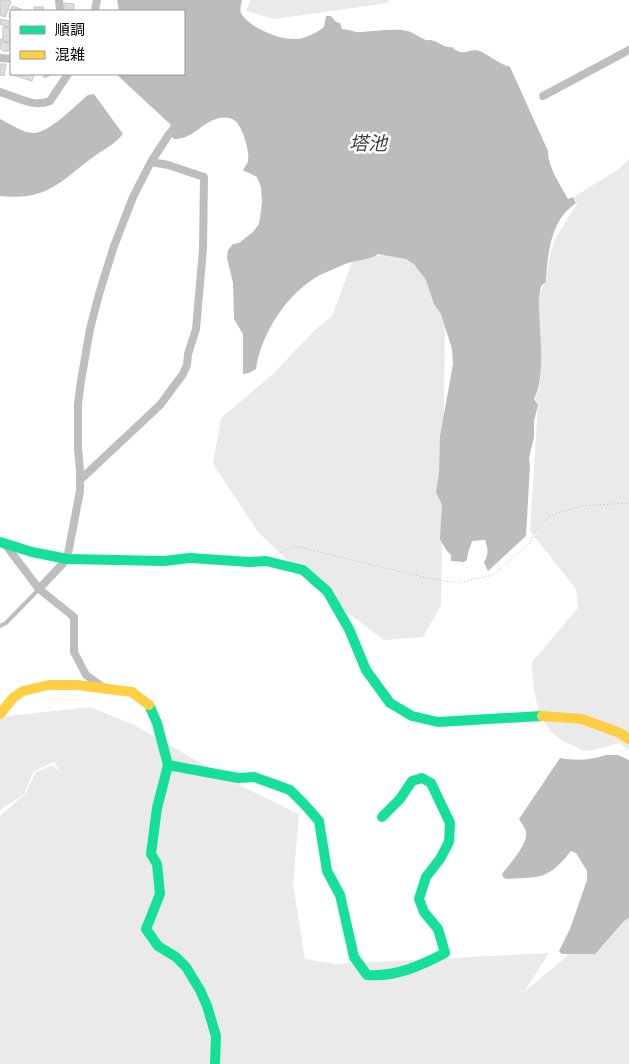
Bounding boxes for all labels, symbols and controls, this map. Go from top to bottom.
legend [10,10,185,75]
text: 順調 [55,19,85,39]
text: 混雑 [55,44,85,64]
water label: 塔池 [349,130,389,156]

